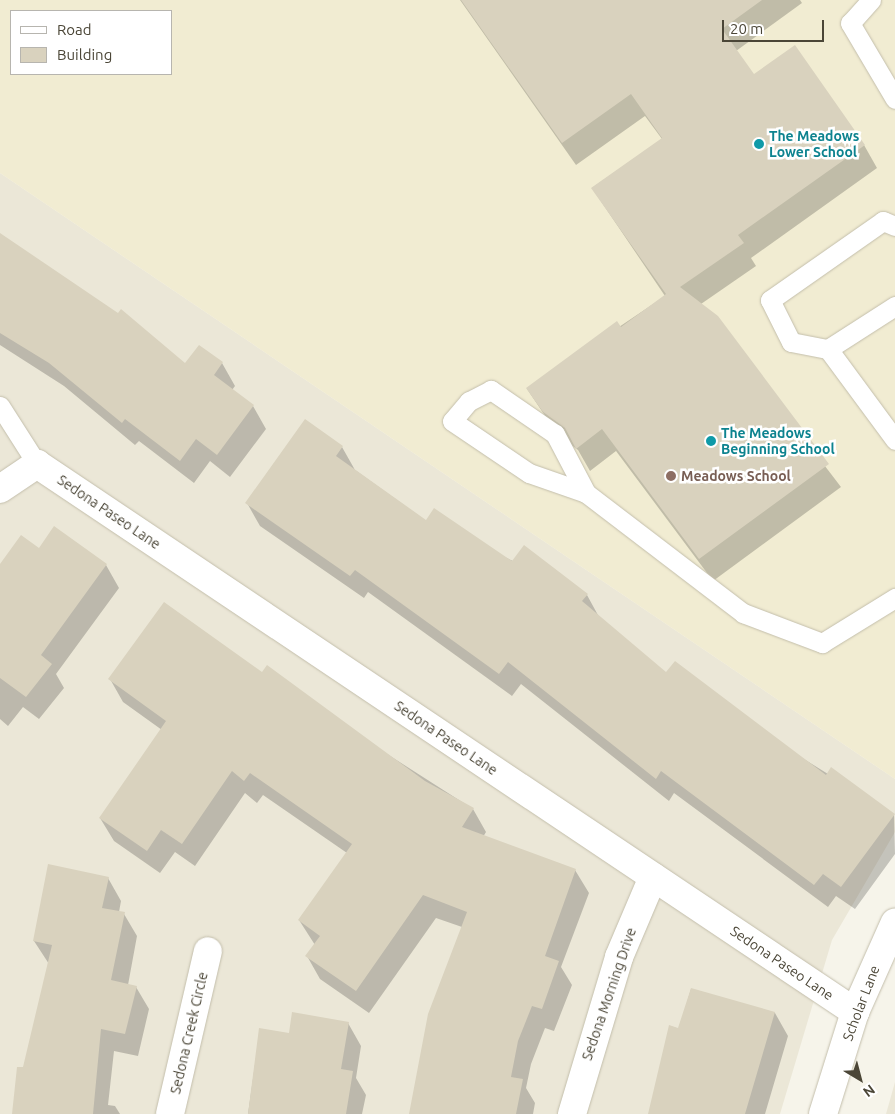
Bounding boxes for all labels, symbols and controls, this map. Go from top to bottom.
legend [10,10,172,75]
scale bar [725,10,828,42]
text: 20 m [730,20,763,37]
text: Road [57,21,92,38]
text: Building [57,46,112,63]
place label: The Meadows Lower School [769,128,859,160]
marker: The Meadows Lower School [753,138,765,150]
place label: The Meadows Beginning School [721,425,835,458]
marker: The Meadows Beginning School [705,435,717,447]
place label: Meadows School [681,468,791,484]
marker: Meadows School [665,470,677,482]
street label: Sedona Paseo Lane [54,471,164,553]
street label: Sedona Paseo Lane [391,697,501,779]
street label: Sedona Paseo Lane [727,922,837,1004]
street label: Sedona Morning Drive [578,925,640,1063]
street label: Scholar Lane [839,963,883,1043]
street label: Sedona Creek Circle [167,970,211,1096]
north arrow [835,1054,885,1104]
text: N [860,1081,878,1101]

